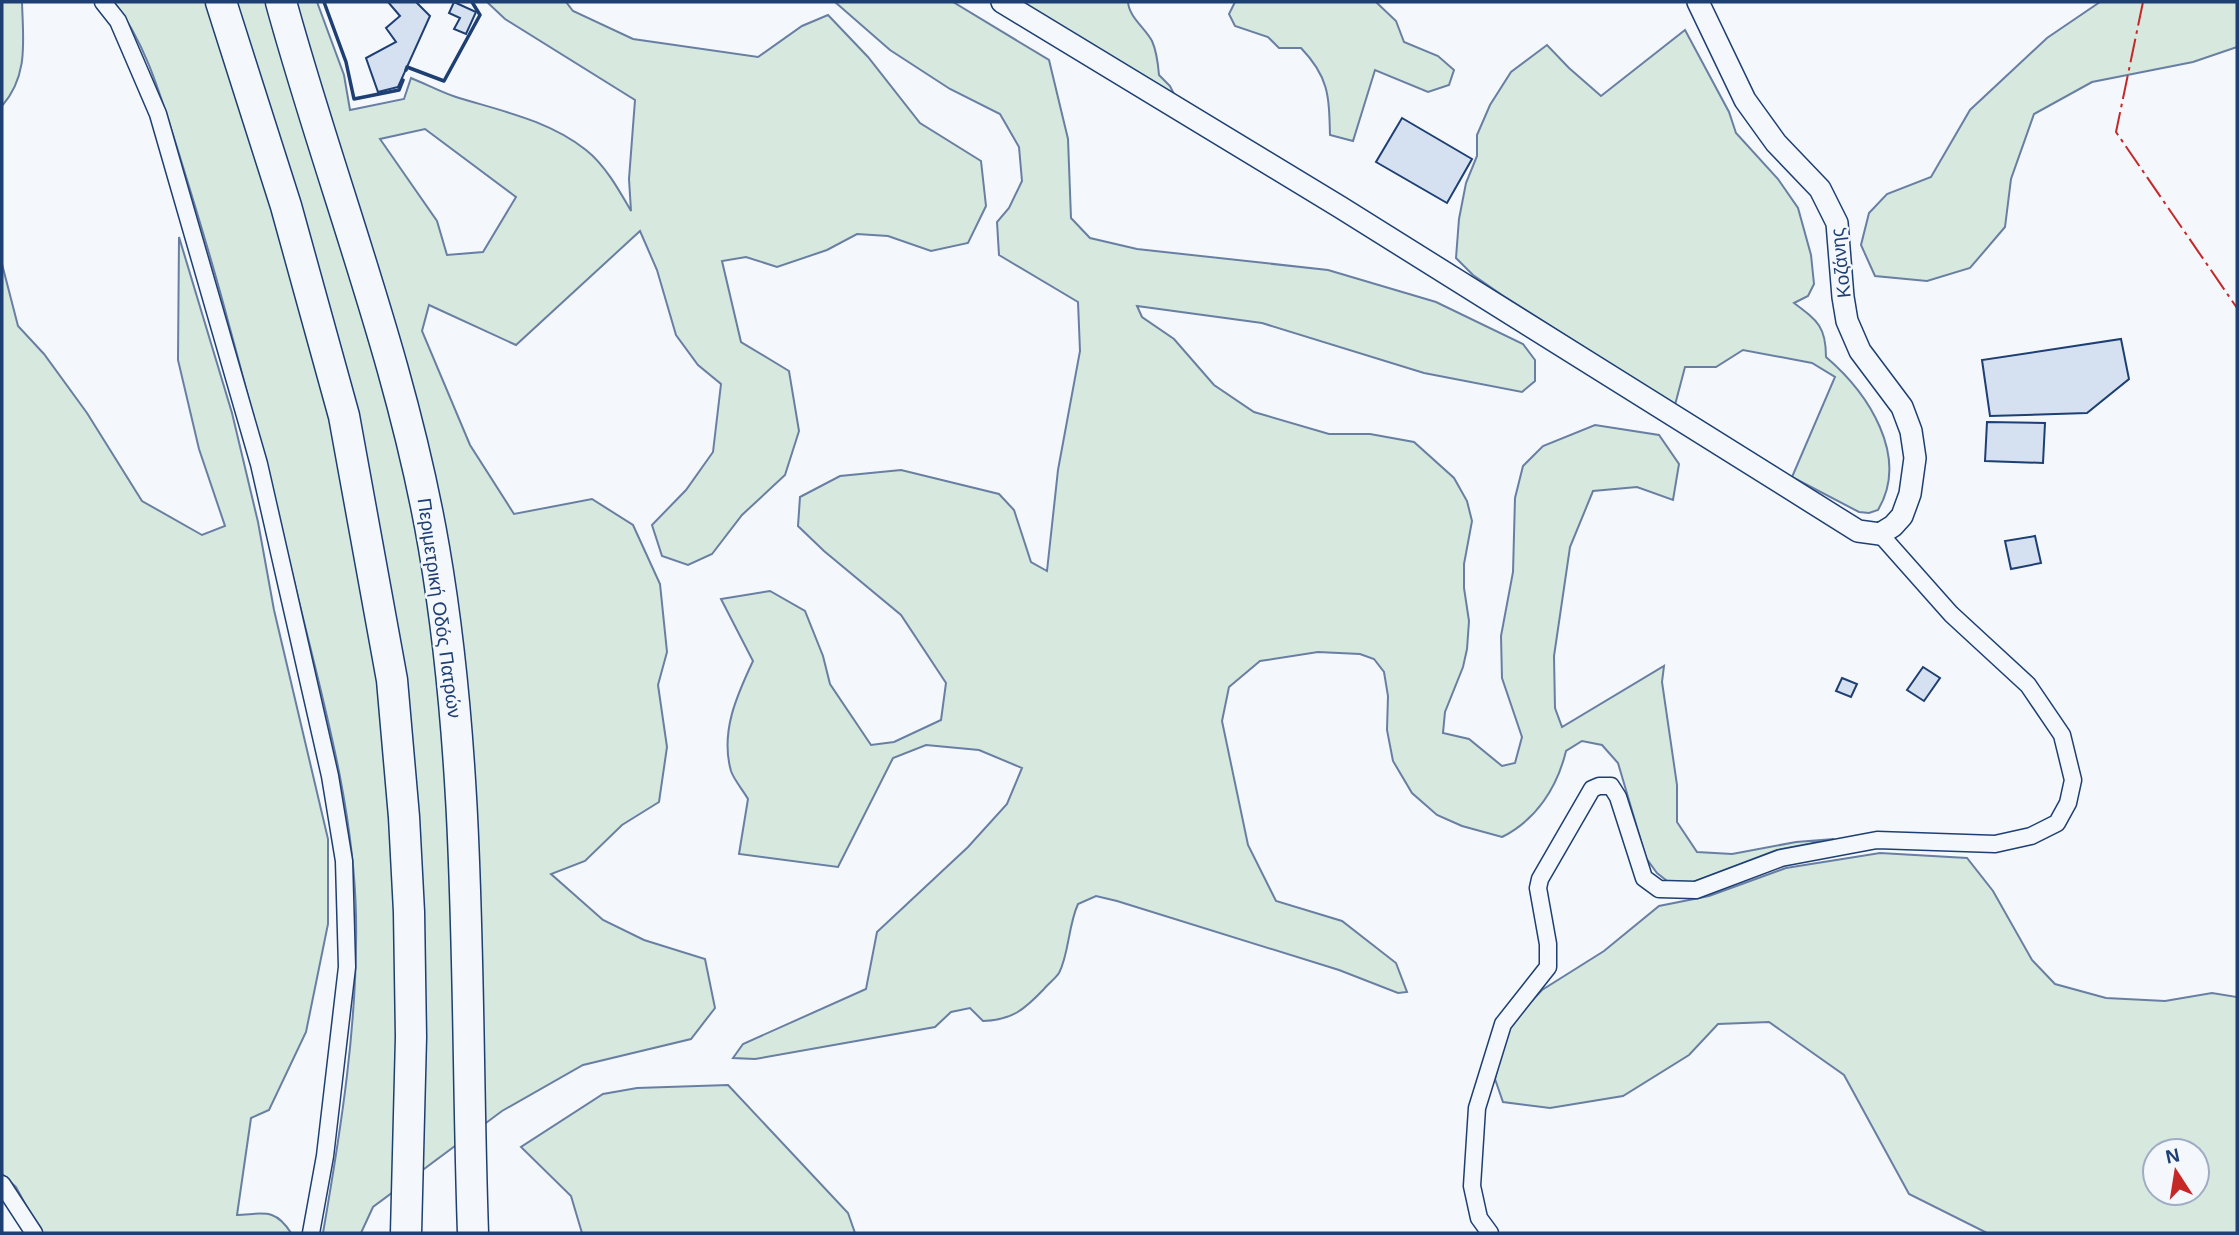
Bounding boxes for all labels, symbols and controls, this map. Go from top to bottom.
street label: Κοζάνης [1826,227,1855,299]
street label: Περιμετρική Οδός Πατρών [414,497,465,720]
north arrow [2141,1137,2211,1207]
text: N [2164,1144,2181,1168]

